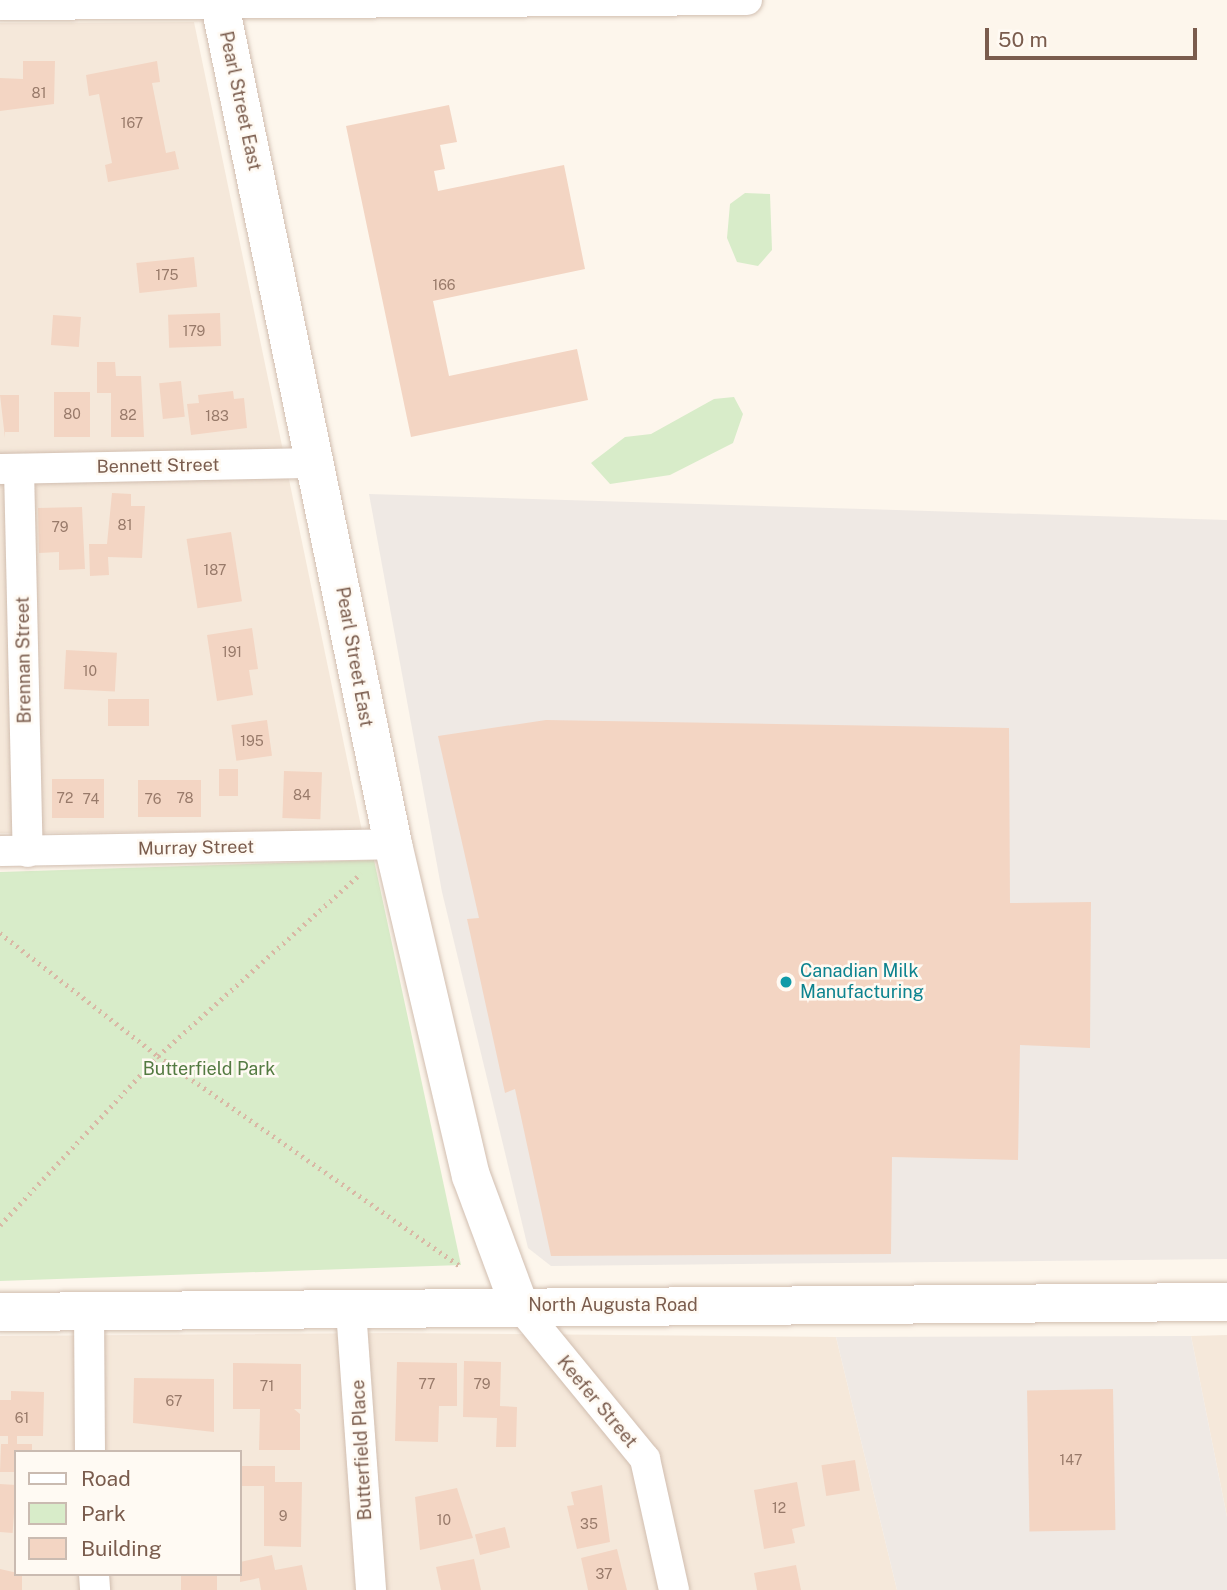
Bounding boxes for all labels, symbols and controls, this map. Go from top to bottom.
scale bar [989,14,1201,58]
text: 50 m [998,27,1048,52]
street label: Pearl Street East [215,29,265,173]
house number: 81 [32,85,46,101]
house number: 167 [121,115,143,131]
house number: 175 [155,267,179,283]
house number: 166 [432,277,456,293]
house number: 179 [183,323,205,339]
house number: 80 [63,406,81,422]
house number: 82 [119,407,137,423]
house number: 183 [205,408,229,424]
street label: Bennett Street [96,454,220,478]
house number: 81 [118,517,132,533]
house number: 79 [52,519,68,535]
house number: 187 [204,562,226,578]
street label: Pearl Street East [331,585,377,729]
street label: Brennan Street [12,596,36,724]
house number: 191 [222,644,242,660]
house number: 10 [83,663,97,679]
house number: 195 [240,733,264,749]
house number: 84 [293,787,311,803]
house number: 72 [57,790,73,806]
house number: 78 [176,790,194,806]
house number: 74 [83,791,99,807]
house number: 76 [145,791,161,807]
street label: Murray Street [138,836,254,860]
place label: Canadian Milk Manufacturing [800,961,924,1004]
marker: Canadian Milk Manufacturing [778,974,794,990]
park label: Butterfield Park [143,1058,275,1080]
street label: North Augusta Road [528,1294,698,1316]
street label: Keefer Street [552,1352,642,1452]
house number: 77 [419,1376,435,1392]
house number: 79 [474,1376,490,1392]
house number: 71 [260,1378,274,1394]
street label: Butterfield Place [348,1379,376,1521]
house number: 67 [166,1393,182,1409]
house number: 61 [15,1410,29,1426]
legend [14,1450,242,1576]
house number: 147 [1060,1452,1082,1468]
text: Road [81,1466,131,1491]
house number: 12 [772,1500,786,1516]
text: Park [81,1501,126,1526]
house number: 9 [279,1508,287,1524]
house number: 10 [437,1512,451,1528]
house number: 35 [580,1516,598,1532]
text: Building [81,1536,162,1561]
house number: 37 [596,1566,612,1582]

